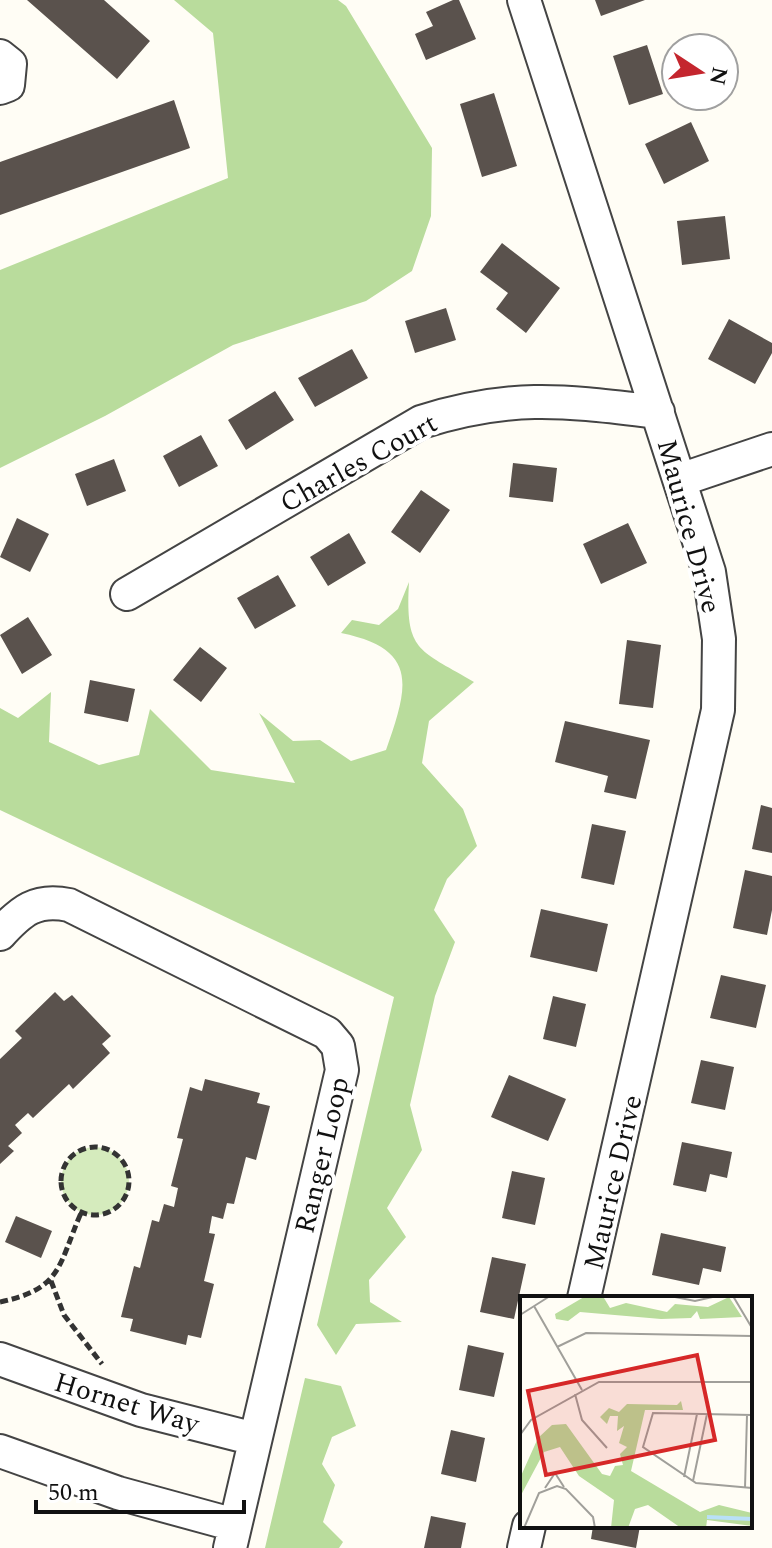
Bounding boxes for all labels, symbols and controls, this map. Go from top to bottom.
north arrow [660,32,740,112]
text: N [700,64,736,88]
street label: Charles Court [272,402,445,524]
street label: Maurice Drive [645,435,732,618]
street label: Ranger Loop [284,1073,361,1238]
street label: Maurice Drive [572,1090,655,1274]
inset map [520,1296,752,1528]
street label: Hornet Way [49,1361,206,1446]
scale bar [36,1464,244,1514]
text: 50 m [48,1475,99,1511]

